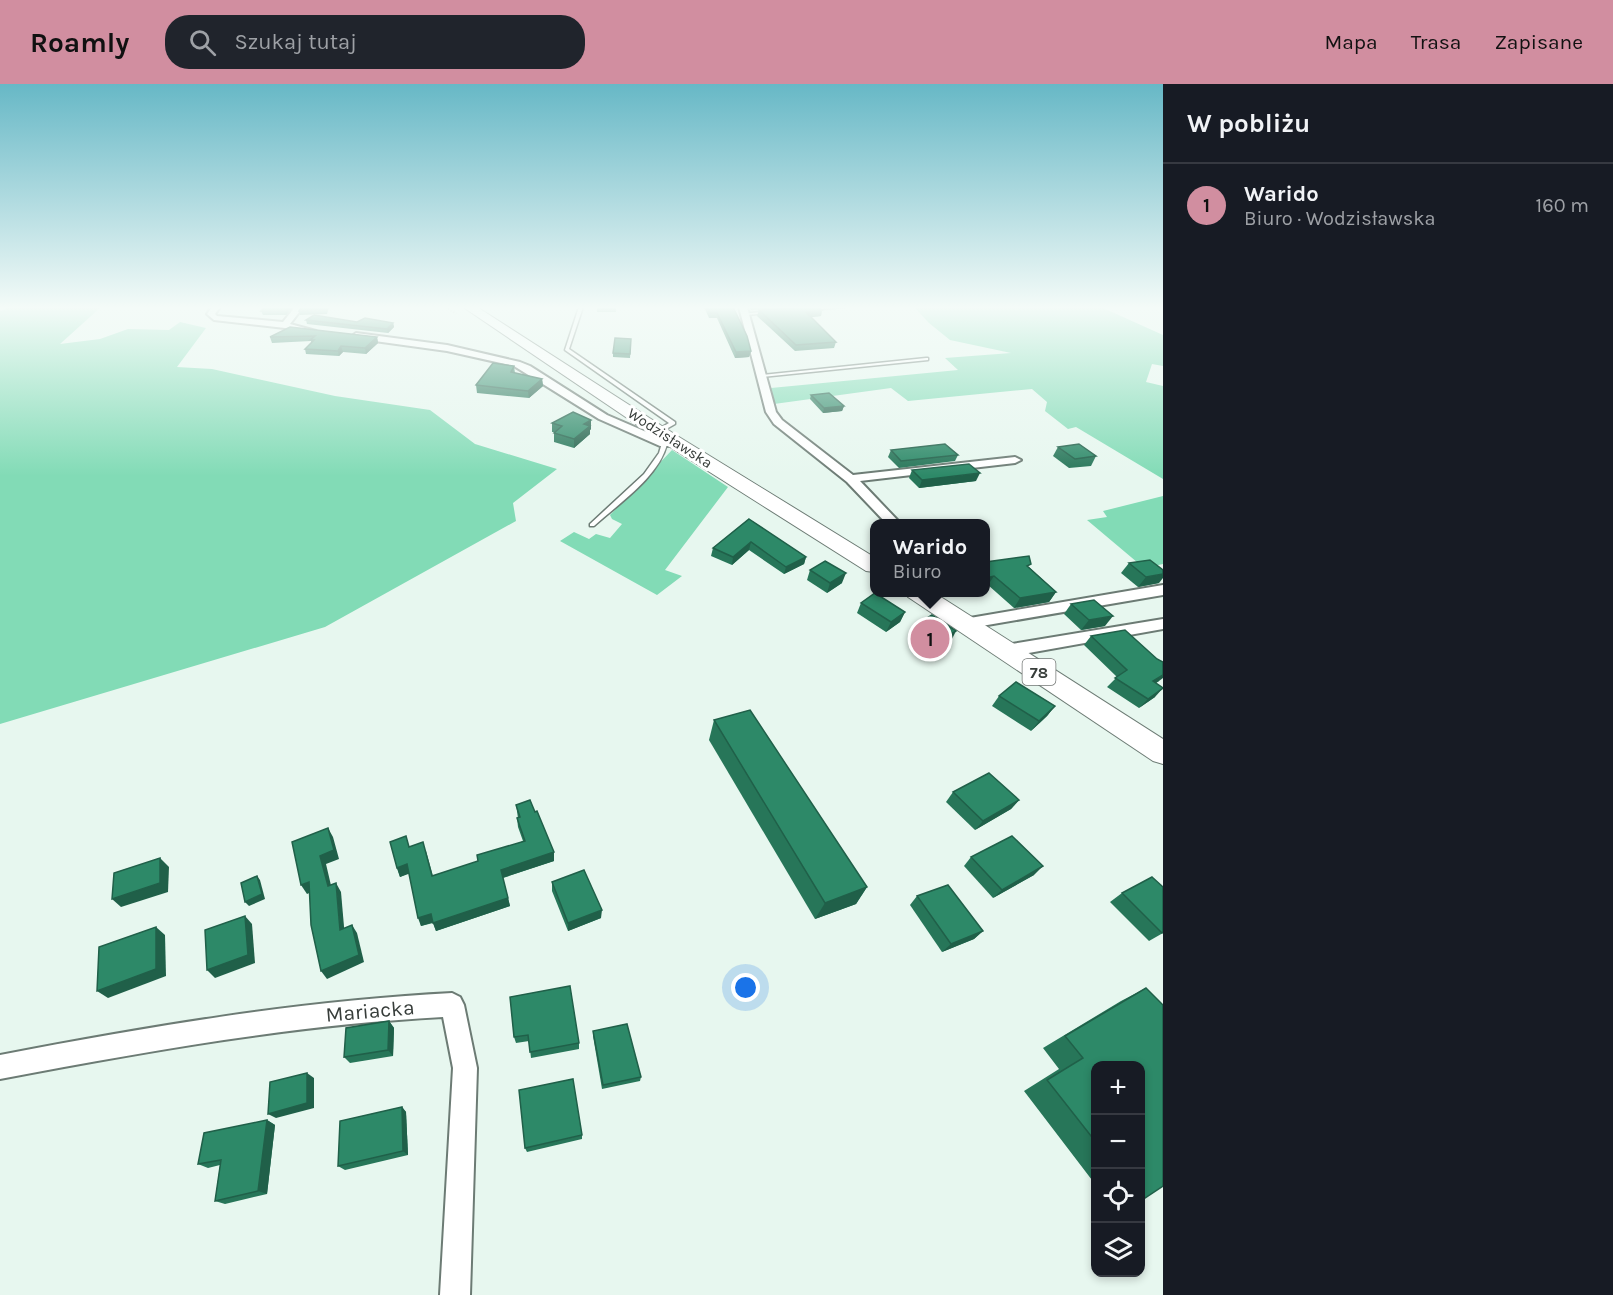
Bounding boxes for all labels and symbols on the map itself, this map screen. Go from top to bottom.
street label: Wodzisławska [624,404,716,472]
pin: 1 [910,616,950,662]
road number: 78 [1022,659,1056,685]
your location [731,973,760,1002]
street label: Mariacka [325,995,415,1027]

